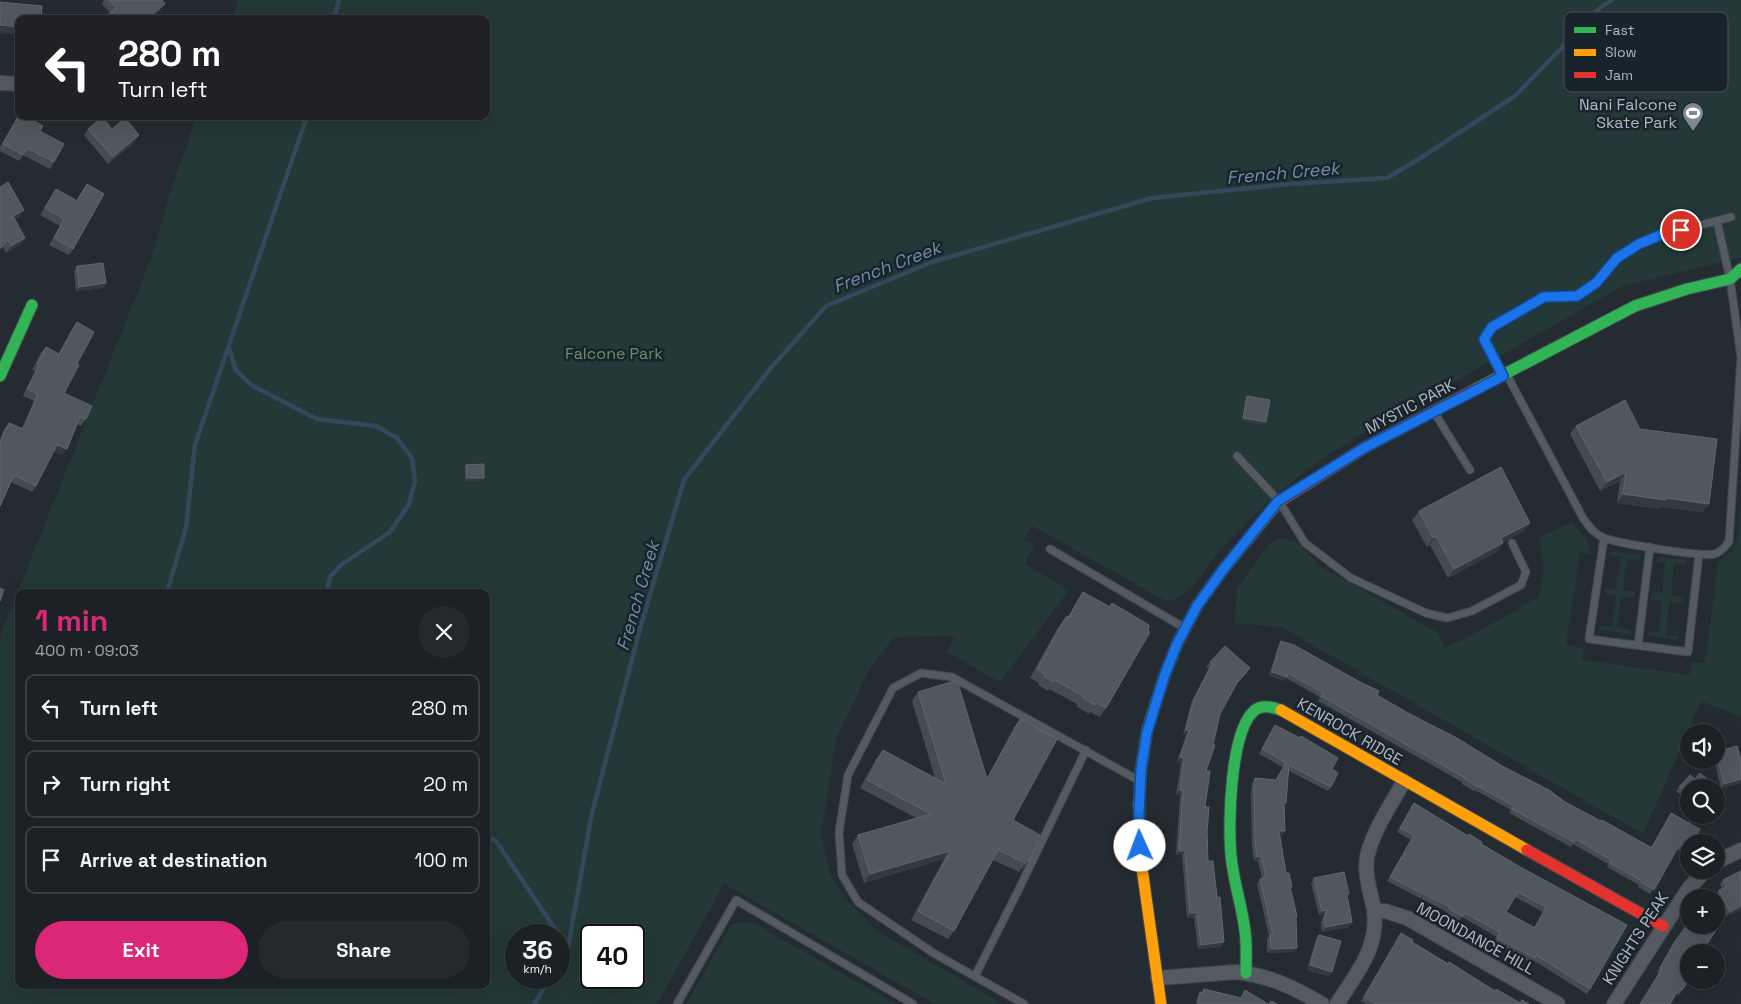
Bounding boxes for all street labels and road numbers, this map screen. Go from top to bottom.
street label: MYSTIC PARK [1362,374,1459,439]
street label: KENROCK RIDGE [1293,693,1406,770]
street label: KNIGHTS PEAK [1598,888,1673,989]
street label: MOONDANCE HILL [1413,897,1539,980]

